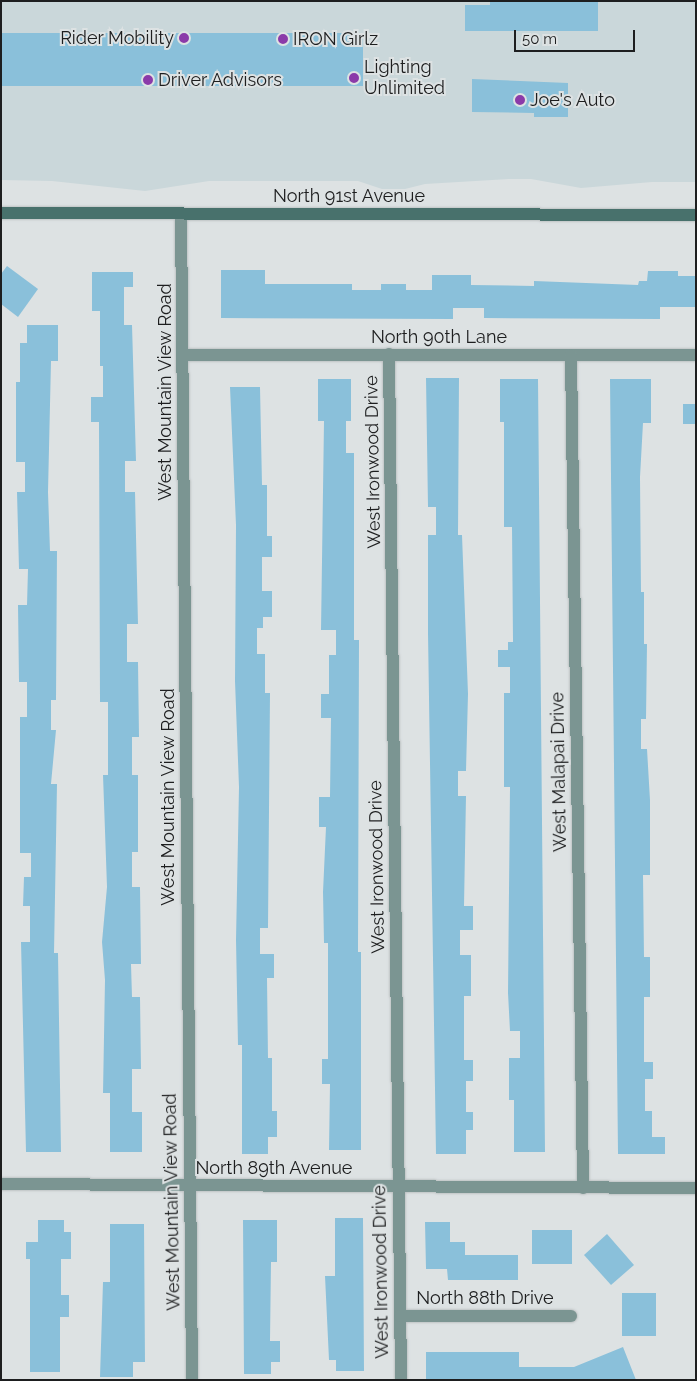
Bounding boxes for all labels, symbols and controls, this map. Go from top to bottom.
scale bar [517,20,638,52]
place label: Rider Mobility [60,27,174,49]
place label: IRON Girlz [293,28,378,50]
text: 50 m [522,30,557,48]
marker: Rider Mobility [178,32,190,44]
marker: IRON Girlz [277,33,289,45]
place label: Lighting Unlimited [364,57,445,100]
place label: Driver Advisors [158,69,283,91]
marker: Lighting Unlimited [348,72,360,84]
marker: Driver Advisors [142,74,154,86]
place label: Joe's Auto [530,89,615,111]
marker: Joe's Auto [514,94,526,106]
street label: North 91st Avenue [273,185,425,207]
street label: West Mountain View Road [154,283,176,501]
street label: North 90th Lane [371,326,507,348]
street label: West Ironwood Drive [361,375,385,549]
street label: West Mountain View Road [157,688,179,906]
street label: West Malapai Drive [547,692,571,852]
street label: West Ironwood Drive [365,780,389,954]
street label: West Mountain View Road [159,1093,185,1311]
street label: North 89th Avenue [195,1157,353,1179]
street label: West Ironwood Drive [369,1185,393,1359]
street label: North 88th Drive [416,1287,554,1309]

